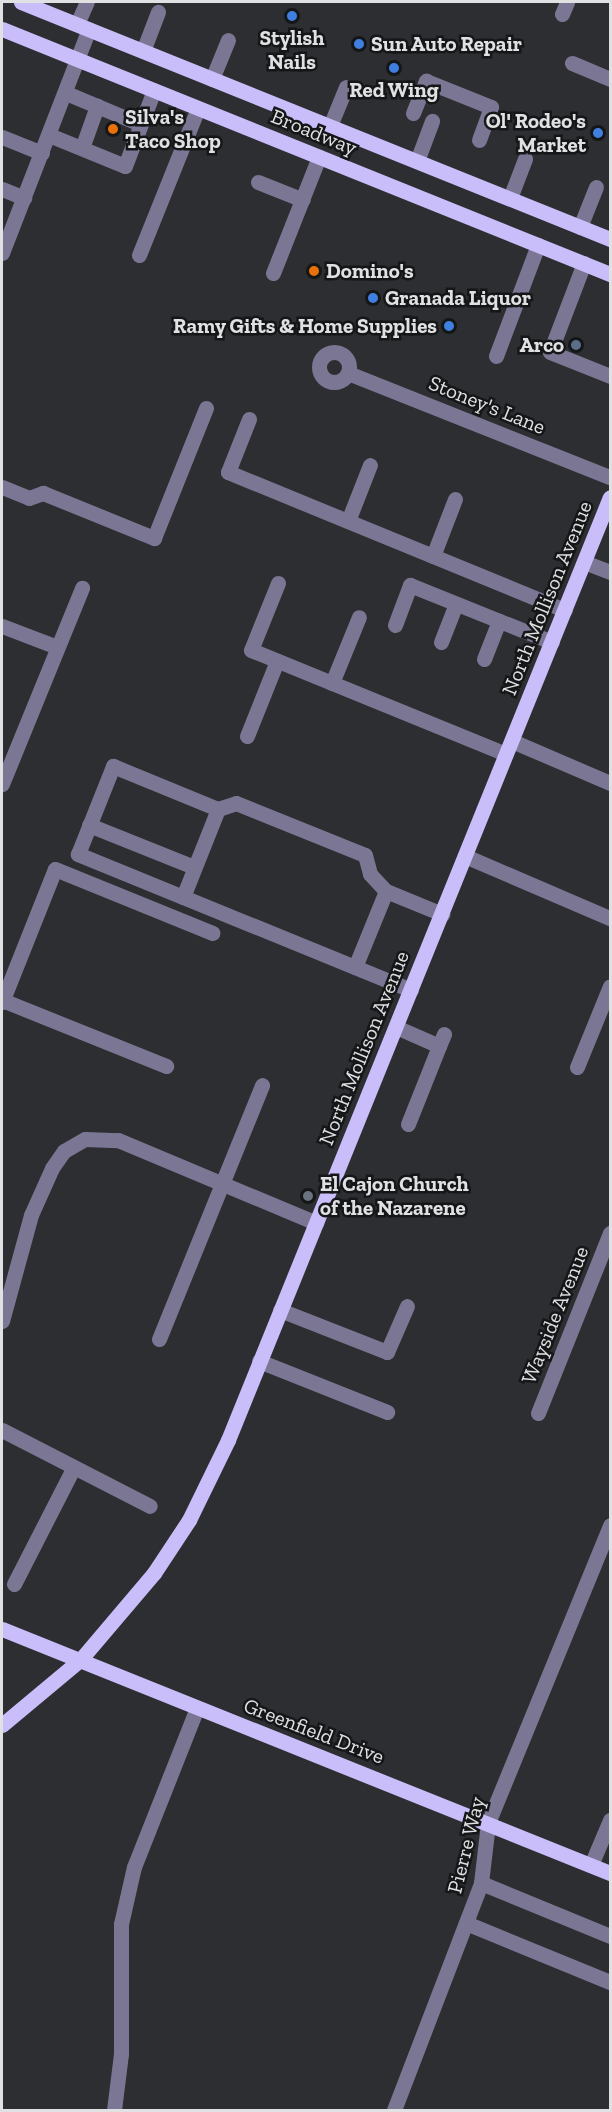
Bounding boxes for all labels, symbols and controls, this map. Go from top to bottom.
marker: Stylish Nails [285,9,299,23]
place label: Stylish Nails [260,25,324,75]
place label: Sun Auto Repair [371,31,523,57]
marker: Sun Auto Repair [352,37,366,51]
marker: Red Wing [387,61,401,75]
place label: Red Wing [349,77,439,103]
street label: Broadway [267,103,361,161]
place label: Silva's Taco Shop [125,104,221,154]
place label: Ol' Rodeo's Market [486,108,586,158]
marker: Silva's Taco Shop [106,122,120,136]
marker: Ol' Rodeo's Market [591,126,605,140]
place label: Domino's [326,258,414,284]
marker: Domino's [307,264,321,278]
place label: Granada Liquor [385,285,531,311]
marker: Granada Liquor [366,291,380,305]
place label: Ramy Gifts & Home Supplies [173,313,437,339]
marker: Ramy Gifts & Home Supplies [442,319,456,333]
place label: Arco [519,332,564,358]
marker: Arco [569,338,583,352]
street label: Stoney's Lane [425,370,549,440]
street label: North Mollison Avenue [496,497,598,699]
street label: North Mollison Avenue [313,947,415,1149]
place label: El Cajon Church of the Nazarene [320,1171,469,1221]
marker: El Cajon Church of the Nazarene [301,1189,315,1203]
street label: Wayside Avenue [516,1242,594,1388]
street label: Greenfield Drive [240,1693,388,1769]
street label: Pierre Way [442,1794,490,1896]

